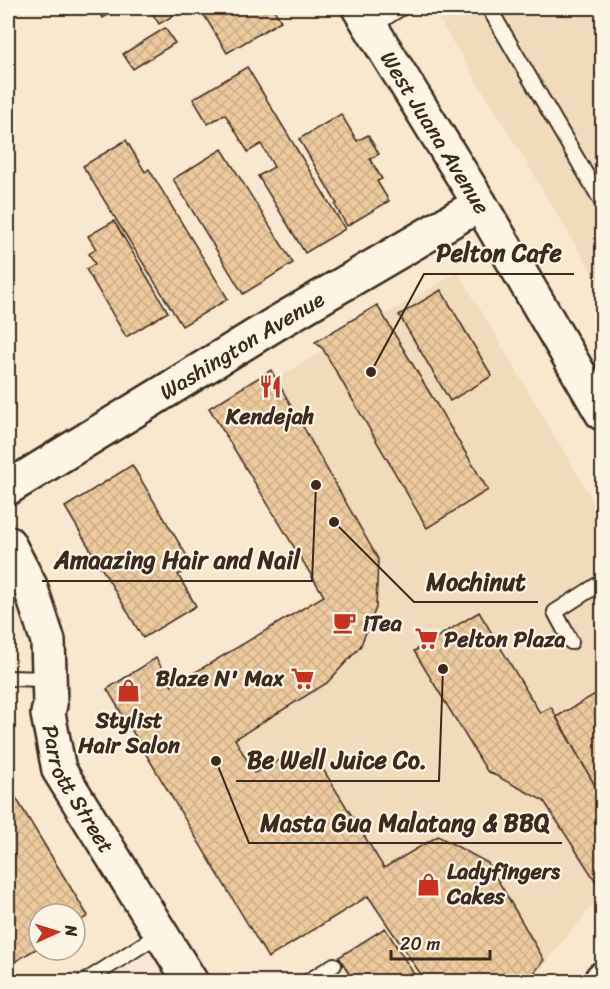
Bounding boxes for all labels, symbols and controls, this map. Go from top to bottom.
street label: West Juana Avenue [370,43,501,222]
callout: Pelton Cafe [424,232,574,274]
text: Pelton Cafe [436,232,563,274]
street label: Washington Avenue [151,280,332,410]
restaurant icon: Kendejah [257,374,283,400]
place label: Kendejah [225,397,315,436]
callout: Amaazing Hair and Nail [42,539,312,581]
text: Amaazing Hair and Nail [53,539,301,581]
callout: Mochinut [414,560,538,602]
text: Mochinut [425,561,526,603]
place label: iTea [363,604,403,643]
cafe icon: iTea [332,610,358,636]
place label: Pelton Plaza [444,620,566,659]
supermarket icon: Pelton Plaza [413,626,439,652]
place label: Blaze N' Max [156,659,285,698]
supermarket icon: Blaze N' Max [289,665,315,691]
shop icon: Stylist Hair Salon [116,678,142,704]
place label: Stylist Hair Salon [77,701,180,765]
street label: Parrott Street [31,721,126,861]
callout: Be Well Juice Co. [236,739,439,781]
text: Be Well Juice Co. [247,739,427,781]
callout: Masta Gua Malatang & BBQ [249,801,562,843]
text: Masta Gua Malatang & BBQ [259,802,550,844]
place label: Ladyfingers Cakes [446,852,561,916]
shop icon: Ladyfingers Cakes [416,871,442,897]
north arrow [27,902,87,962]
text: N [57,923,86,938]
scale bar [391,923,490,961]
text: 20 m [400,928,440,960]

